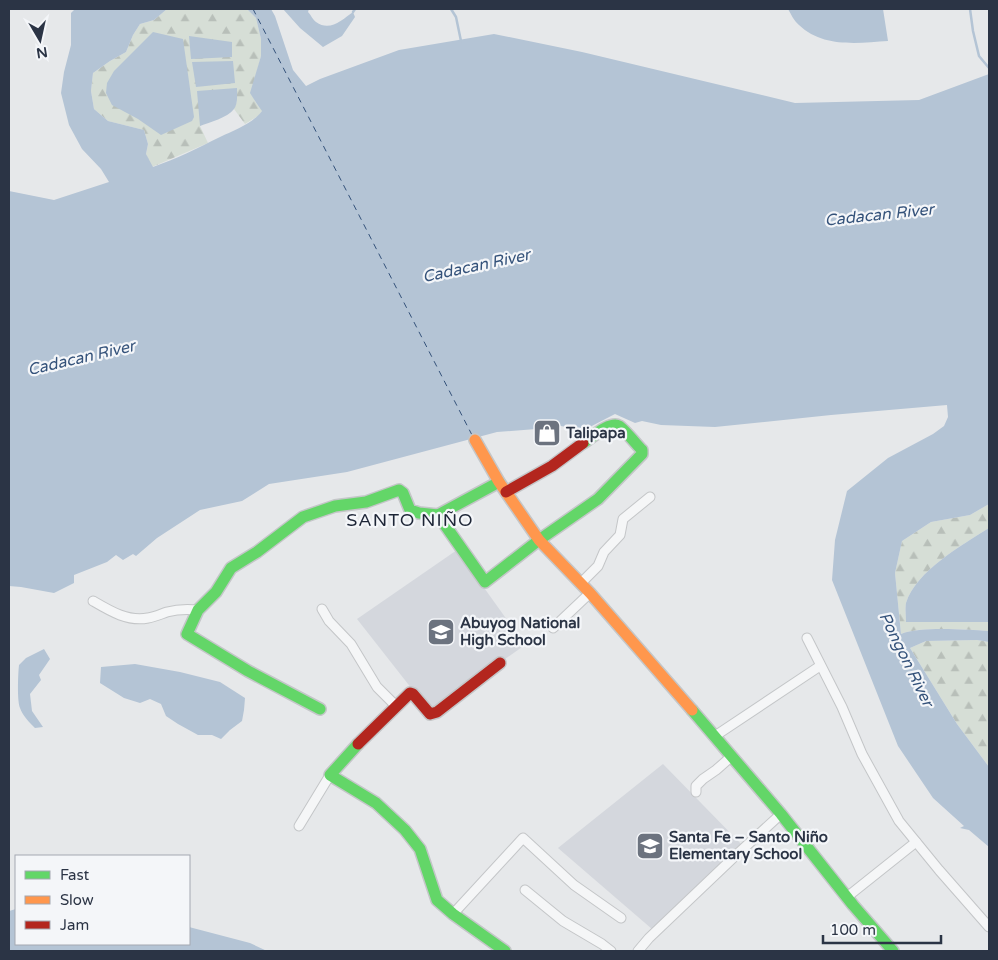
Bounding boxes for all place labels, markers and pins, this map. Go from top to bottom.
shop icon: Talipapa [532,418,562,448]
place label: Talipapa [565,424,626,443]
place label: Abuyog National High School [460,614,580,650]
school or university icon: Abuyog National High School [426,617,456,647]
place label: Santa Fe – Santo Niño Elementary School [669,828,828,864]
school or university icon: Santa Fe – Santo Niño Elementary School [635,831,665,861]

